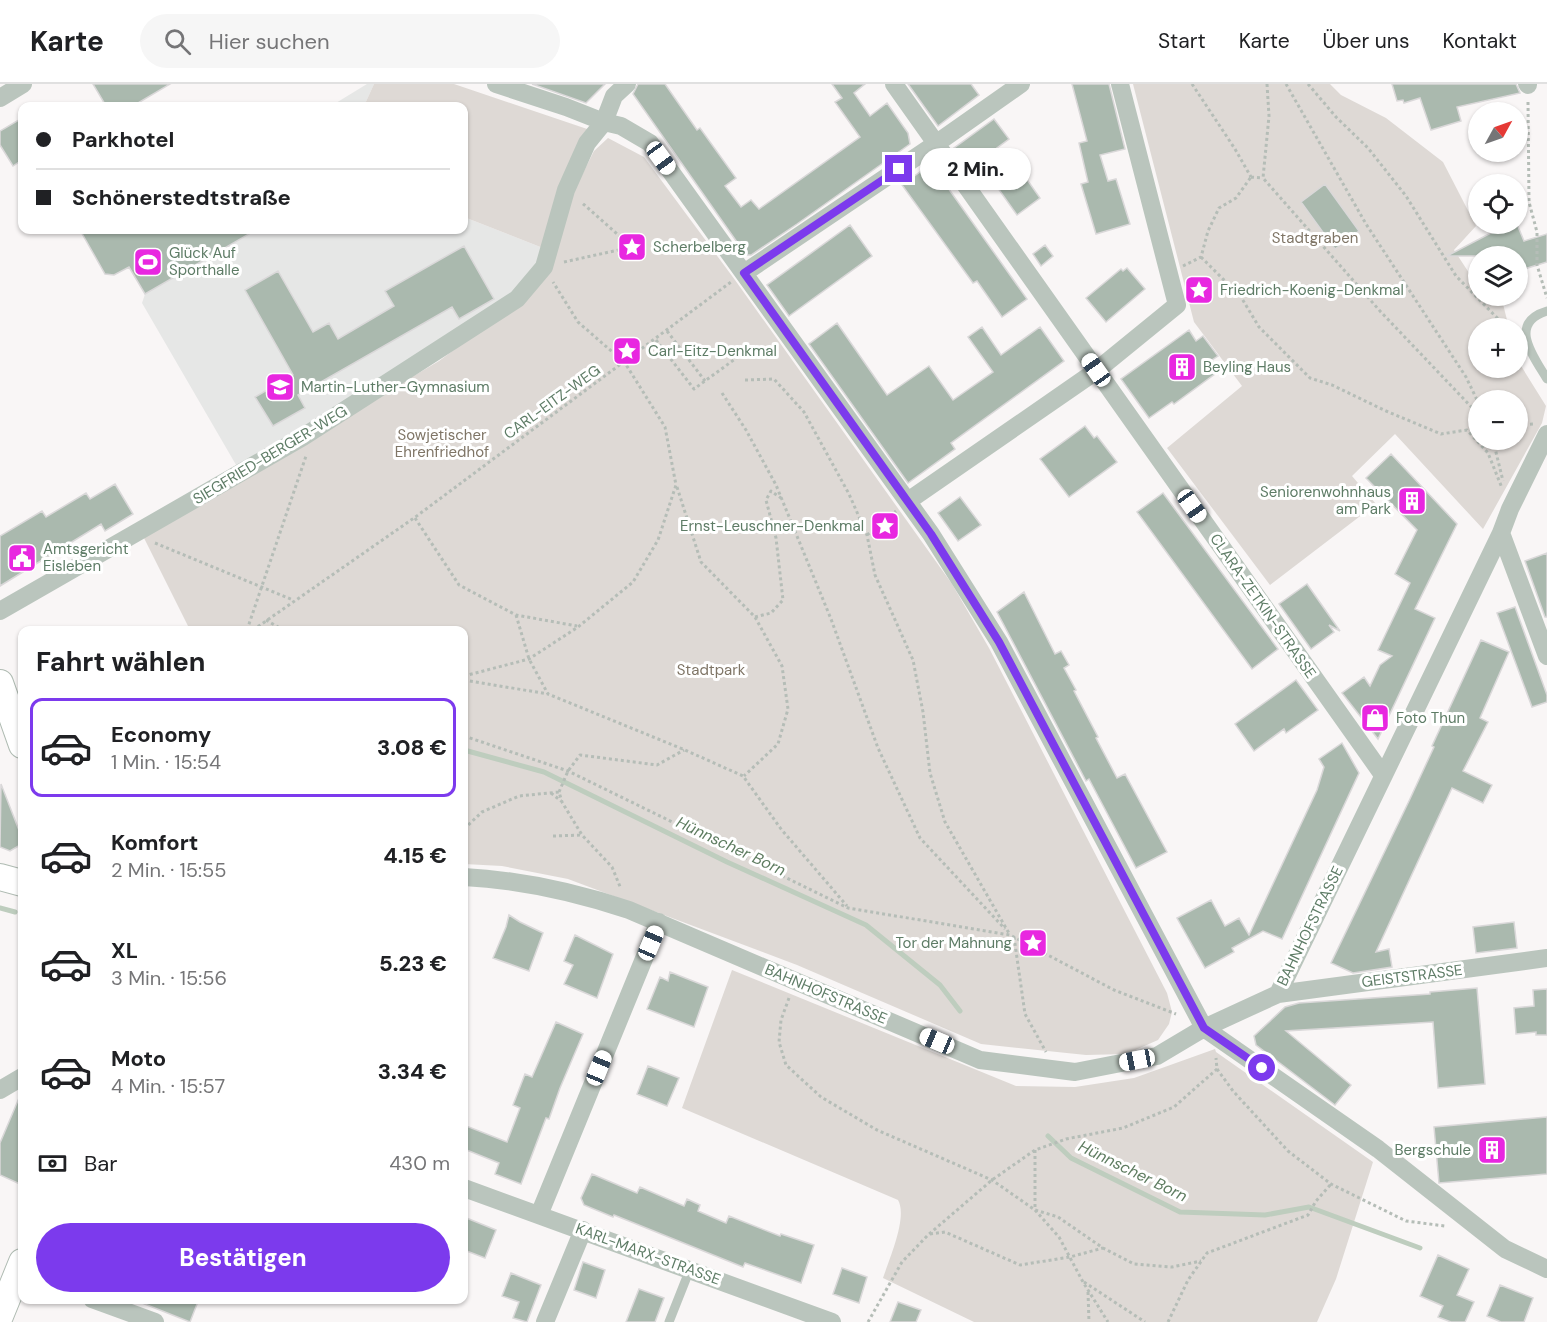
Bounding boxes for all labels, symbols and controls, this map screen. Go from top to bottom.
search box [140,14,560,68]
text: Karte [30,23,104,60]
icon: search [161,25,194,58]
text: Hier suchen [209,27,330,56]
text: Start [1158,27,1206,55]
text: Karte [1239,27,1290,55]
text: Über uns [1323,27,1409,55]
text: Kontakt [1442,27,1517,55]
north arrow [1468,102,1528,162]
map controls [1468,102,1528,450]
text: Parkhotel [72,125,174,154]
car [643,138,679,178]
callout: 2 Min. [920,148,1031,190]
route end [885,155,912,182]
text: 2 Min. [947,156,1004,182]
button: locate [1468,174,1528,234]
text: Schönerstedtstraße [72,183,291,212]
park label: Stadtgraben [1272,228,1358,248]
place icon: Scherbelberg [616,231,648,263]
place label: Scherbelberg [653,237,746,257]
place label: Glück Auf Sporthalle [169,243,239,280]
sports icon: Glück Auf Sporthalle [132,246,164,278]
button: layers [1468,246,1528,306]
place icon: Friedrich-Koenig-Denkmal [1183,274,1215,306]
place label: Friedrich-Koenig-Denkmal [1220,280,1404,300]
button: + [1468,318,1528,378]
place icon: Carl-Eitz-Denkmal [611,335,643,367]
place label: Carl-Eitz-Denkmal [648,341,777,361]
car [1078,350,1114,390]
building icon: Beyling Haus [1166,351,1198,383]
place label: Beyling Haus [1203,357,1291,377]
street label: CARL-EITZ-WEG [500,360,604,444]
school or university icon: Martin-Luther-Gymnasium [264,371,296,403]
place label: Martin-Luther-Gymnasium [301,377,490,397]
button: − [1468,390,1528,450]
street label: SIEGFRIED-BERGER-WEG [189,401,351,509]
park label: Sowjetischer Ehrenfriedhof [395,425,489,462]
place label: Seniorenwohnhaus am Park [1260,482,1391,519]
building icon: Seniorenwohnhaus am Park [1396,485,1428,517]
car [1174,486,1210,526]
place icon: Ernst-Leuschner-Denkmal [869,510,901,542]
place label: Ernst-Leuschner-Denkmal [680,516,864,536]
street label: CLARA-ZETKIN-STRASSE [1205,530,1321,682]
place label: Amtsgericht Eisleben [43,539,129,576]
public building icon: Amtsgericht Eisleben [6,542,38,574]
text: Fahrt wählen [36,644,206,679]
park label: Stadtpark [677,660,746,680]
shop icon: Foto Thun [1359,702,1391,734]
place label: Foto Thun [1396,708,1465,728]
text: Economy [111,720,211,749]
icon: car [39,721,93,775]
text: 3.08 € [377,733,447,762]
text: 1 Min. · 15:54 [111,749,221,775]
water label: Hünnscher Born [673,811,789,881]
text: Komfort [111,828,198,857]
icon: car [39,829,93,883]
text: 4.15 € [383,841,447,870]
text: 2 Min. · 15:55 [111,857,226,883]
street label: BAHNHOFSTRASSE [1272,863,1348,989]
car [636,923,666,963]
place icon: Tor der Mahnung [1017,927,1049,959]
place label: Tor der Mahnung [895,933,1012,953]
text: XL [111,936,138,965]
icon: car [39,937,93,991]
text: 5.23 € [379,949,447,978]
street label: BAHNHOFSTRASSE [762,959,890,1029]
street label: GEISTSTRASSE [1360,960,1464,992]
text: 3 Min. · 15:56 [111,965,227,991]
car [917,1026,957,1056]
text: Moto [111,1044,166,1073]
icon: car [39,1045,93,1099]
car [584,1048,614,1088]
car [1118,1048,1156,1072]
route start [1248,1054,1275,1081]
text: 3.34 € [378,1057,447,1086]
text: 4 Min. · 15:57 [111,1073,225,1099]
building icon: Bergschule [1476,1134,1508,1166]
water label: Hünnscher Born [1075,1136,1191,1206]
place label: Bergschule [1394,1140,1471,1160]
icon: cash [36,1147,69,1180]
text: Bar [84,1149,117,1178]
text: 430 m [389,1150,450,1176]
street label: KARL-MARX-STRASSE [573,1218,723,1290]
button: Bestätigen [36,1223,450,1292]

